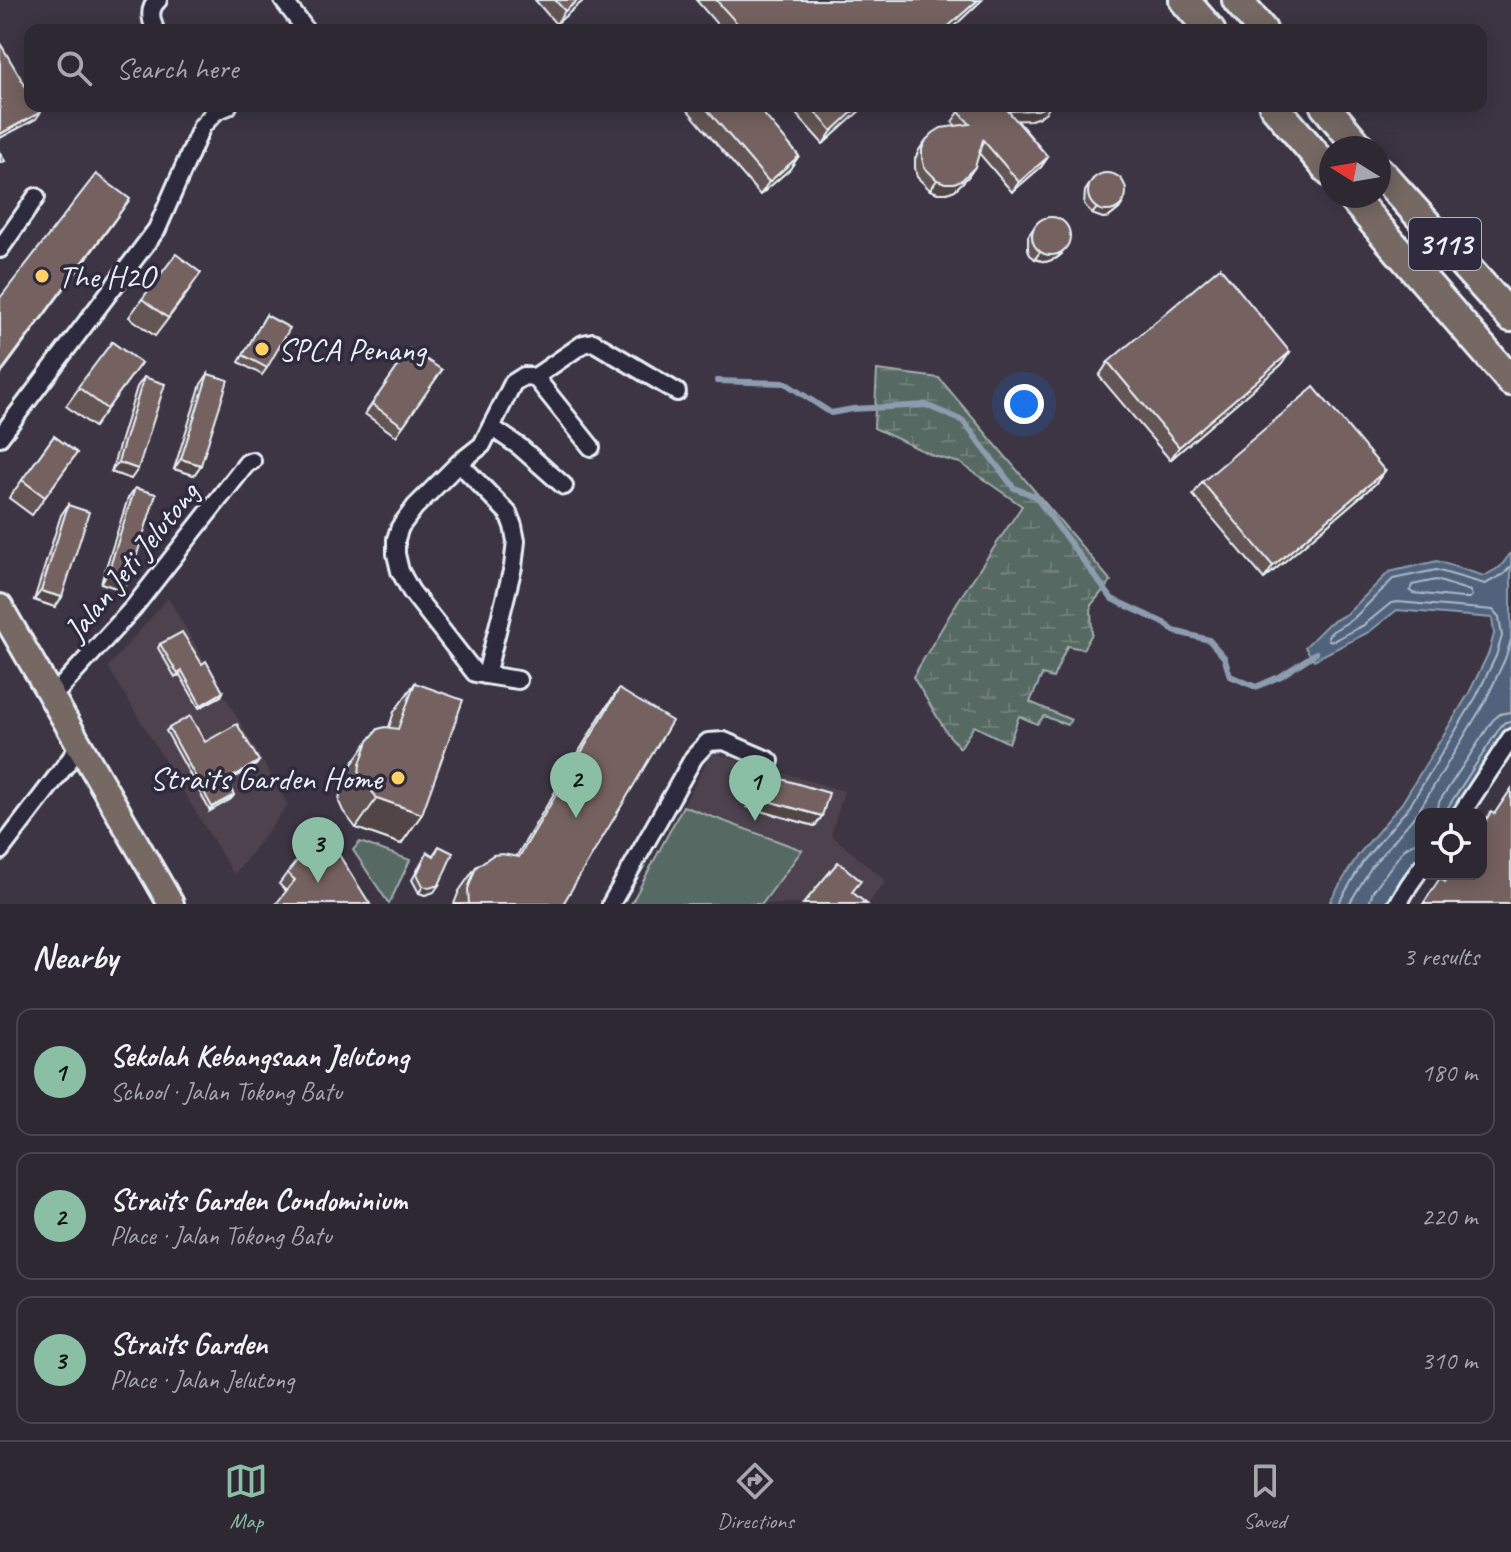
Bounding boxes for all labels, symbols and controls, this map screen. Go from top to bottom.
search box [24,24,1487,112]
icon: search [52,46,96,90]
text: Search here [116,49,238,87]
north arrow [1319,136,1391,208]
road number: 3113 [1409,218,1481,270]
place label: The H2O [58,256,158,297]
marker: The H2O [33,267,51,285]
place label: SPCA Penang [278,329,427,370]
marker: SPCA Penang [253,340,271,358]
your location [1004,384,1044,424]
street label: Jalan Jeti Jelutong [53,472,209,651]
pin: 2 [550,752,602,818]
pin: 1 [729,755,781,821]
place label: Straits Garden Home [150,758,385,799]
marker: Straits Garden Home [389,769,407,787]
map controls [1415,808,1487,880]
button: locate [1415,808,1487,880]
pin: 3 [292,817,344,883]
text: Nearby [32,935,118,978]
text: 3 results [1403,940,1479,973]
text: Sekolah Kebangsaan Jelutong [110,1037,409,1075]
text: 1 [54,1056,66,1089]
text: 180 m [1421,1056,1477,1089]
text: School · Jalan Tokong Batu [110,1075,342,1108]
text: Straits Garden Condominium [110,1181,407,1219]
text: 2 [54,1200,66,1233]
text: 220 m [1421,1200,1477,1233]
text: Place · Jalan Tokong Batu [110,1219,332,1252]
text: Straits Garden [110,1325,267,1363]
text: 3 [54,1344,66,1377]
text: 310 m [1421,1344,1477,1377]
text: Place · Jalan Jelutong [110,1363,294,1396]
tab: Map [224,1459,268,1535]
tab: Directions [717,1459,794,1535]
tab: Saved [1243,1459,1287,1535]

